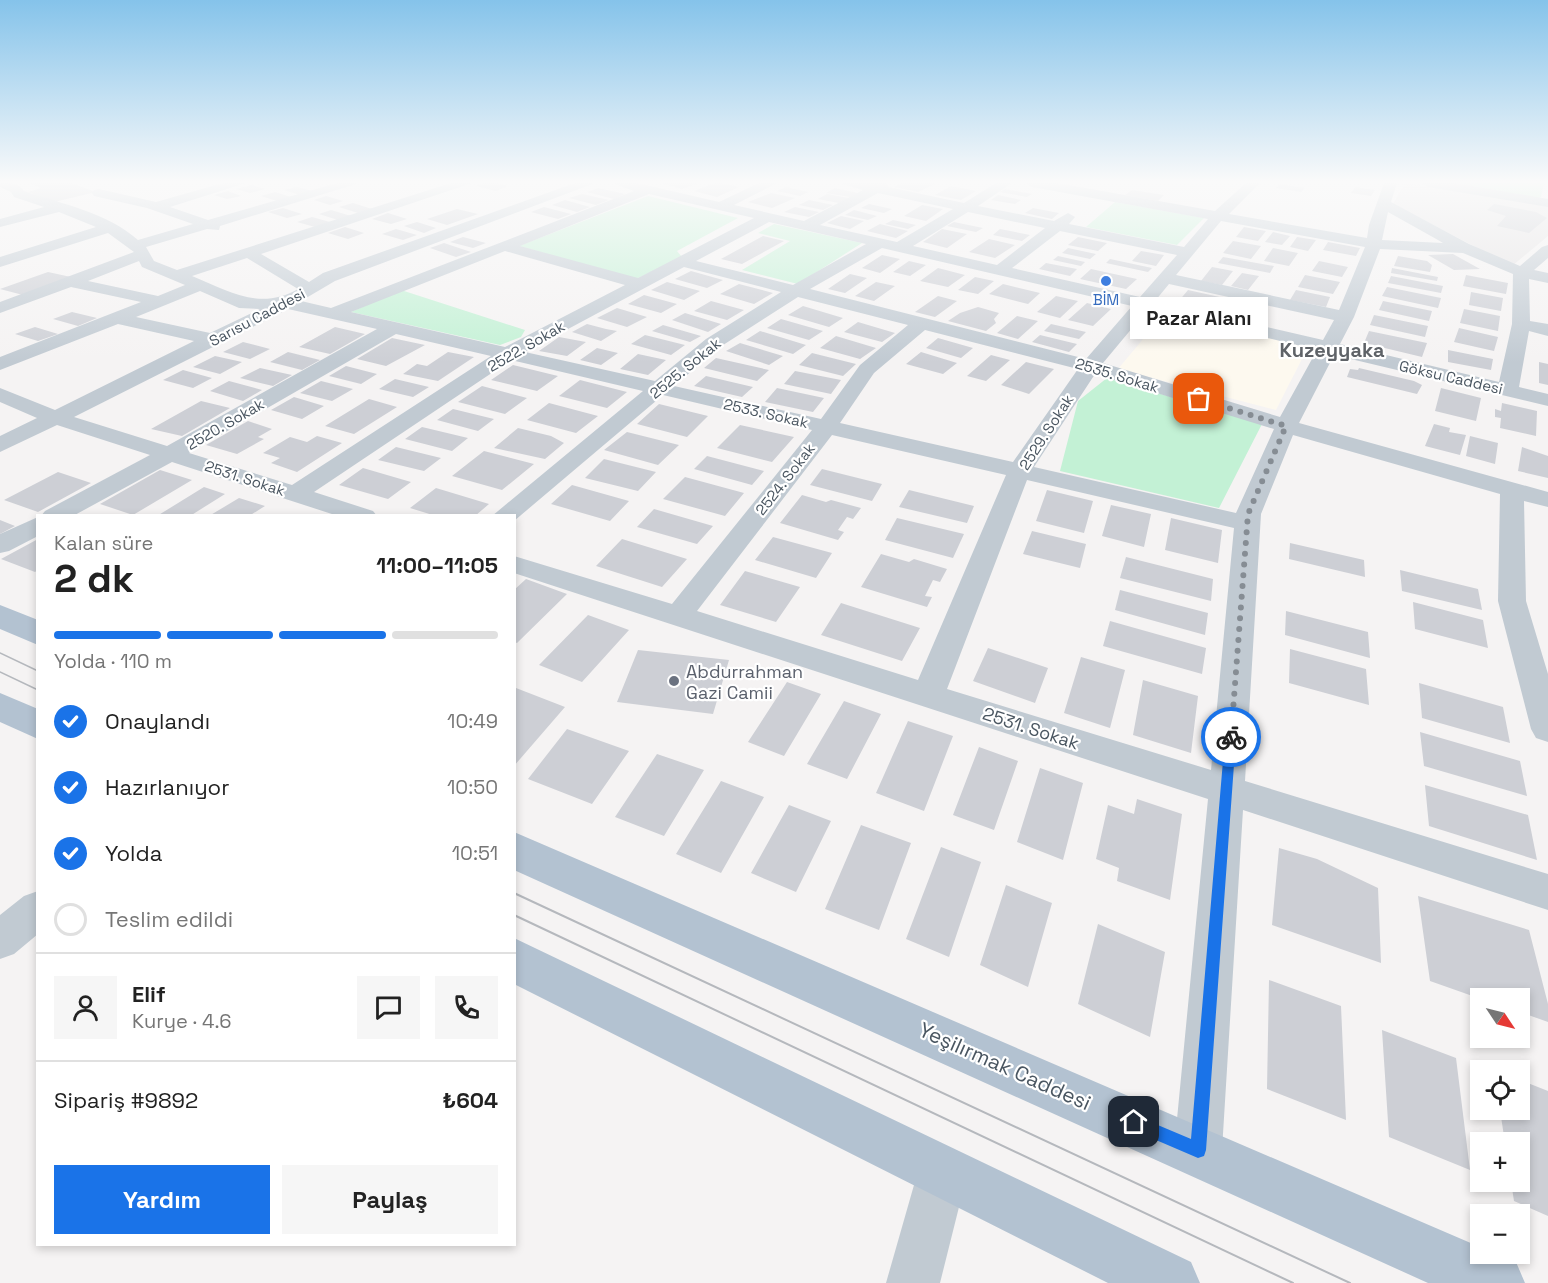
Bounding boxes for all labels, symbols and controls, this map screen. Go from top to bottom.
marker: BİM [1099,274,1113,288]
street label: Sarısu Caddesi [206,284,308,350]
place label: BİM [1093,290,1119,309]
callout: Pazar Alanı [1130,297,1268,339]
text: Pazar Alanı [1146,305,1252,331]
street label: 2522. Sokak [484,316,568,376]
street label: 2525. Sokak [646,334,724,402]
district label: Kuzeyyaka [1279,337,1385,363]
street label: 2535. Sokak [1073,353,1161,397]
street label: Göksu Caddesi [1397,356,1505,398]
pin [1173,373,1224,424]
icon: bag [1182,382,1215,415]
street label: 2529. Sokak [1015,391,1077,473]
street label: 2520. Sokak [183,394,267,454]
street label: 2533. Sokak [722,394,810,432]
street label: 2524. Sokak [751,439,819,519]
street label: 2531. Sokak [202,456,288,500]
text: Kalan süre [54,530,153,556]
text: 11:00–11:05 [376,551,498,579]
text: 2 dk [54,554,134,603]
text: Yolda · 110 m [54,648,172,674]
place label: Abdurrahman Gazi Camii [686,660,803,704]
marker: Abdurrahman Gazi Camii [667,674,681,688]
street label: 2531. Sokak [980,702,1082,754]
icon: check [54,705,87,738]
text: Onaylandı [105,707,210,735]
courier [1201,707,1261,767]
text: 10:49 [447,708,498,734]
icon: bike [1215,721,1248,754]
icon: check [54,771,87,804]
text: Hazırlanıyor [105,773,230,801]
text: 10:50 [447,774,498,800]
icon: check [54,837,87,870]
text: Yolda [105,839,162,867]
text: 10:51 [452,840,498,866]
text: Teslim edildi [105,905,233,933]
button: person [54,976,117,1039]
button: chat [357,976,420,1039]
button: phone [435,976,498,1039]
text: Elif [132,980,165,1008]
north arrow [1470,988,1530,1048]
map controls [1470,988,1530,1264]
text: Kurye · 4.6 [132,1008,232,1034]
street label: Yeşilırmak Caddesi [915,1016,1095,1116]
button: locate [1470,1060,1530,1120]
text: Sipariş #9892 [54,1086,198,1114]
text: ₺604 [443,1086,498,1114]
pin [1108,1096,1159,1147]
icon: home [1117,1105,1150,1138]
button: + [1470,1132,1530,1192]
button: Yardım [54,1165,270,1234]
button: Paylaş [282,1165,498,1234]
button: − [1470,1204,1530,1264]

